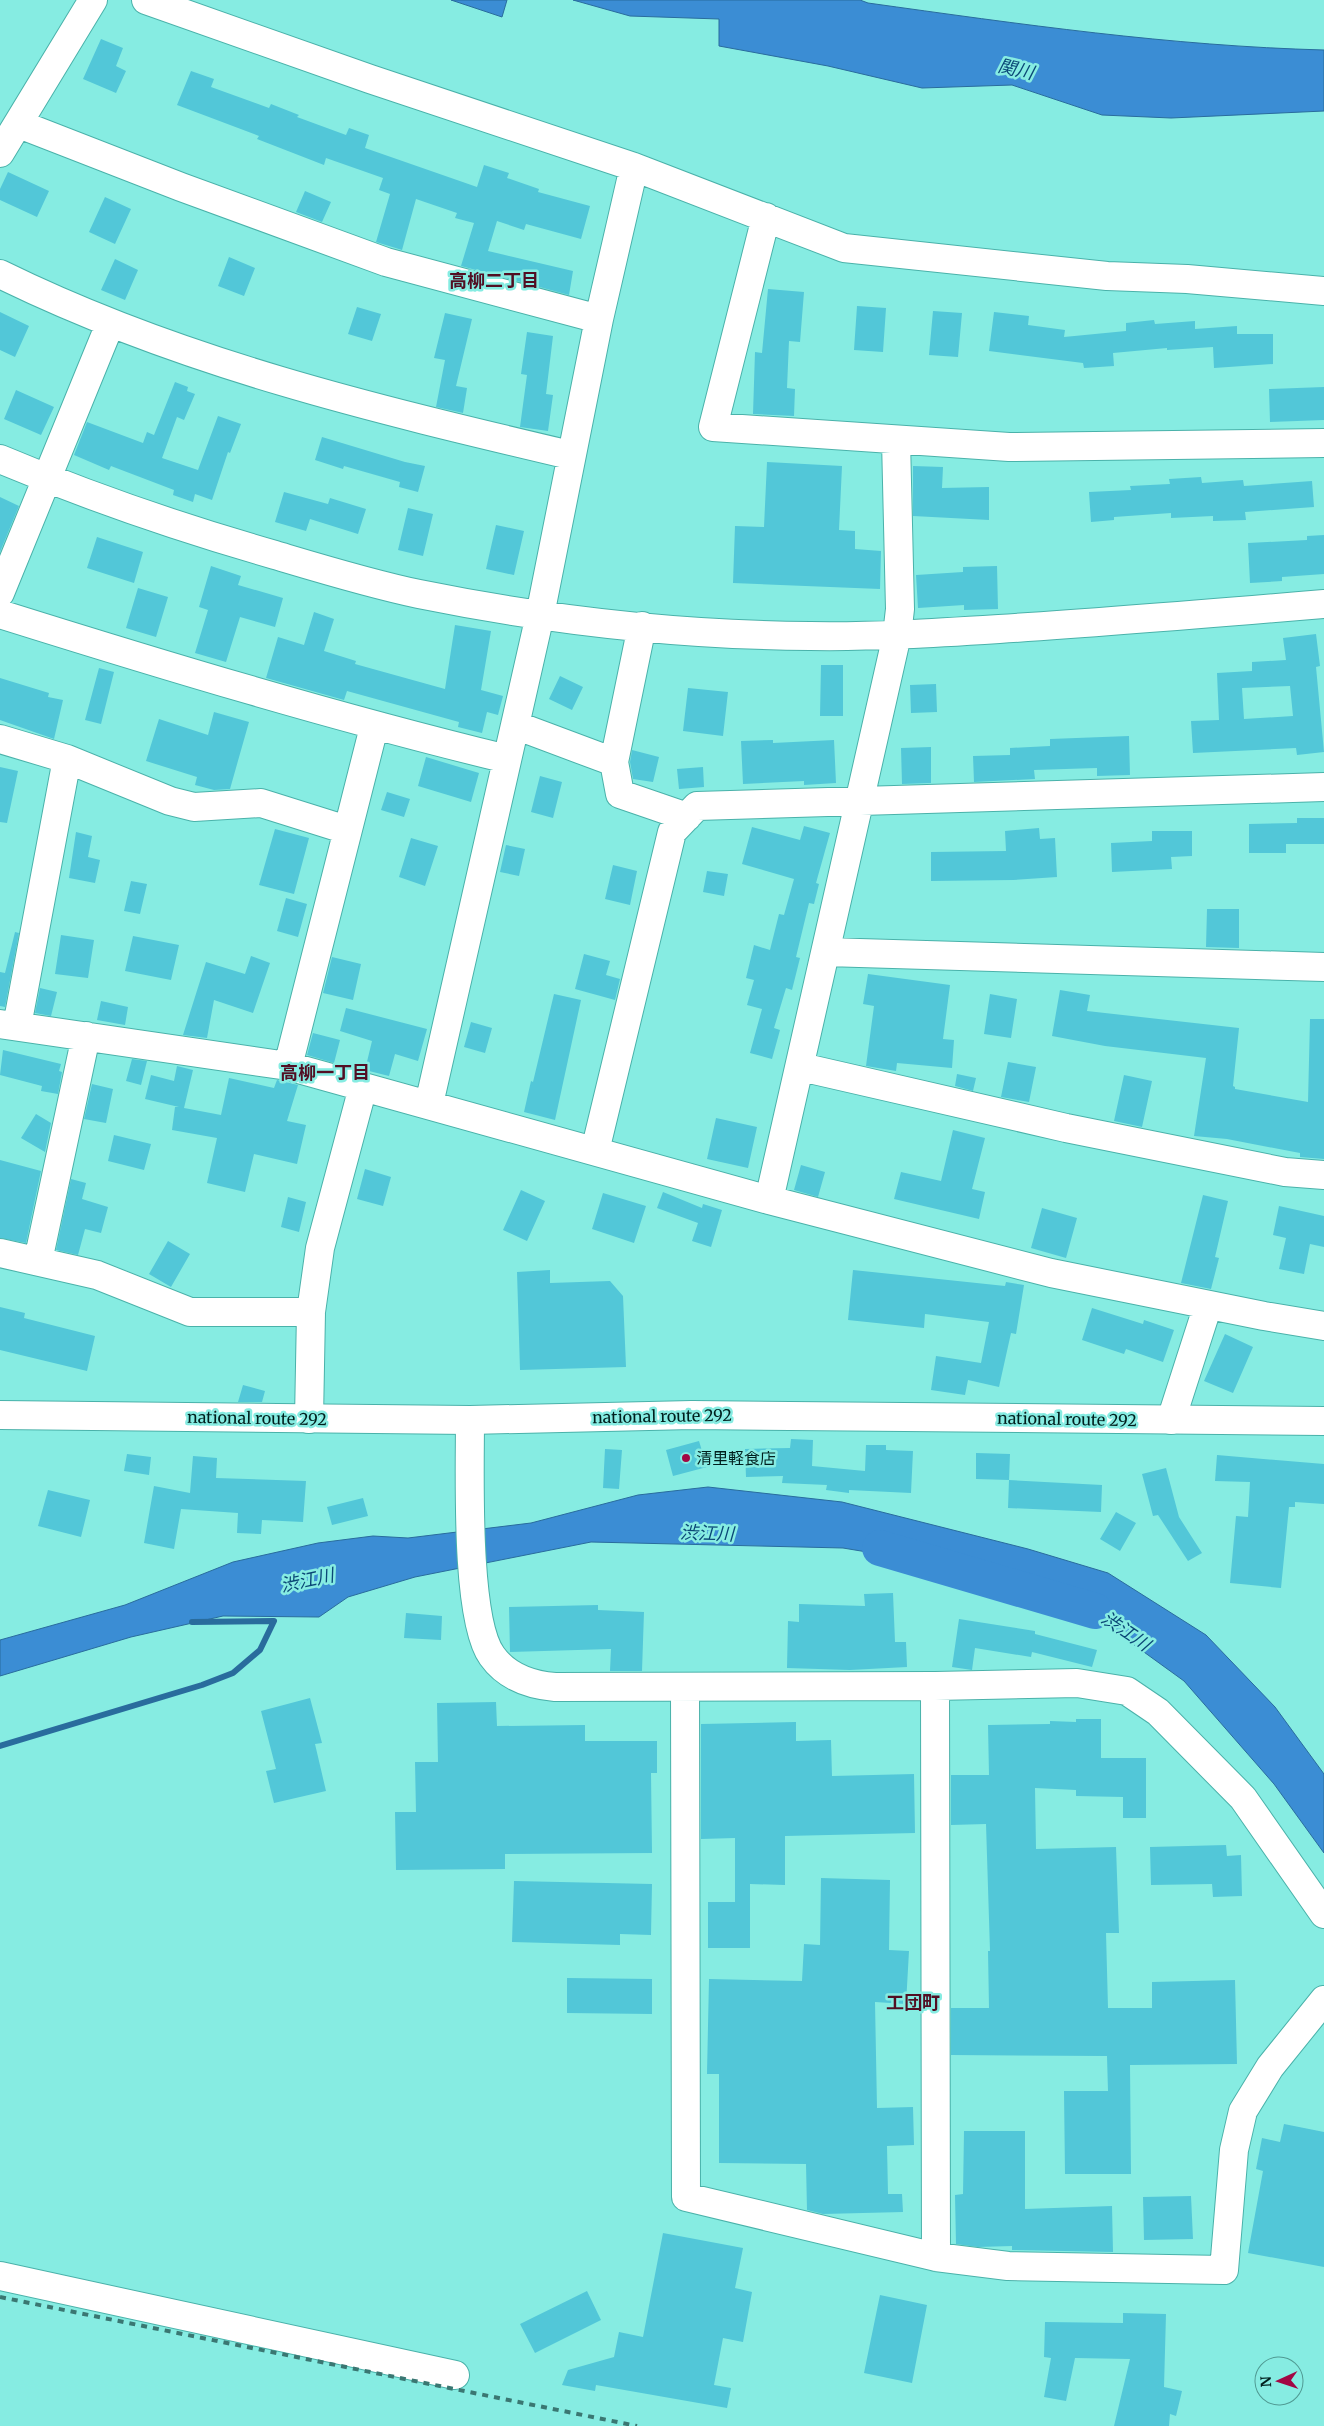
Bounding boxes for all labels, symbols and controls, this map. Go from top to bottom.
water label: 関川 [996,54,1038,85]
district label: 高柳二丁目 [449,269,539,292]
district label: 高柳一丁目 [280,1061,370,1084]
street label: national route 292 [592,1405,732,1427]
street label: national route 292 [187,1407,327,1429]
street label: national route 292 [997,1408,1137,1430]
place label: 清里軽食店 [696,1448,776,1468]
marker: 清里軽食店 [680,1452,692,1464]
water label: 渋江川 [680,1521,736,1546]
water label: 渋江川 [278,1563,338,1597]
water label: 渋江川 [1097,1606,1156,1657]
district label: 工団町 [886,1991,940,2014]
north arrow [1254,2356,1304,2406]
text: N [1257,2376,1275,2388]

